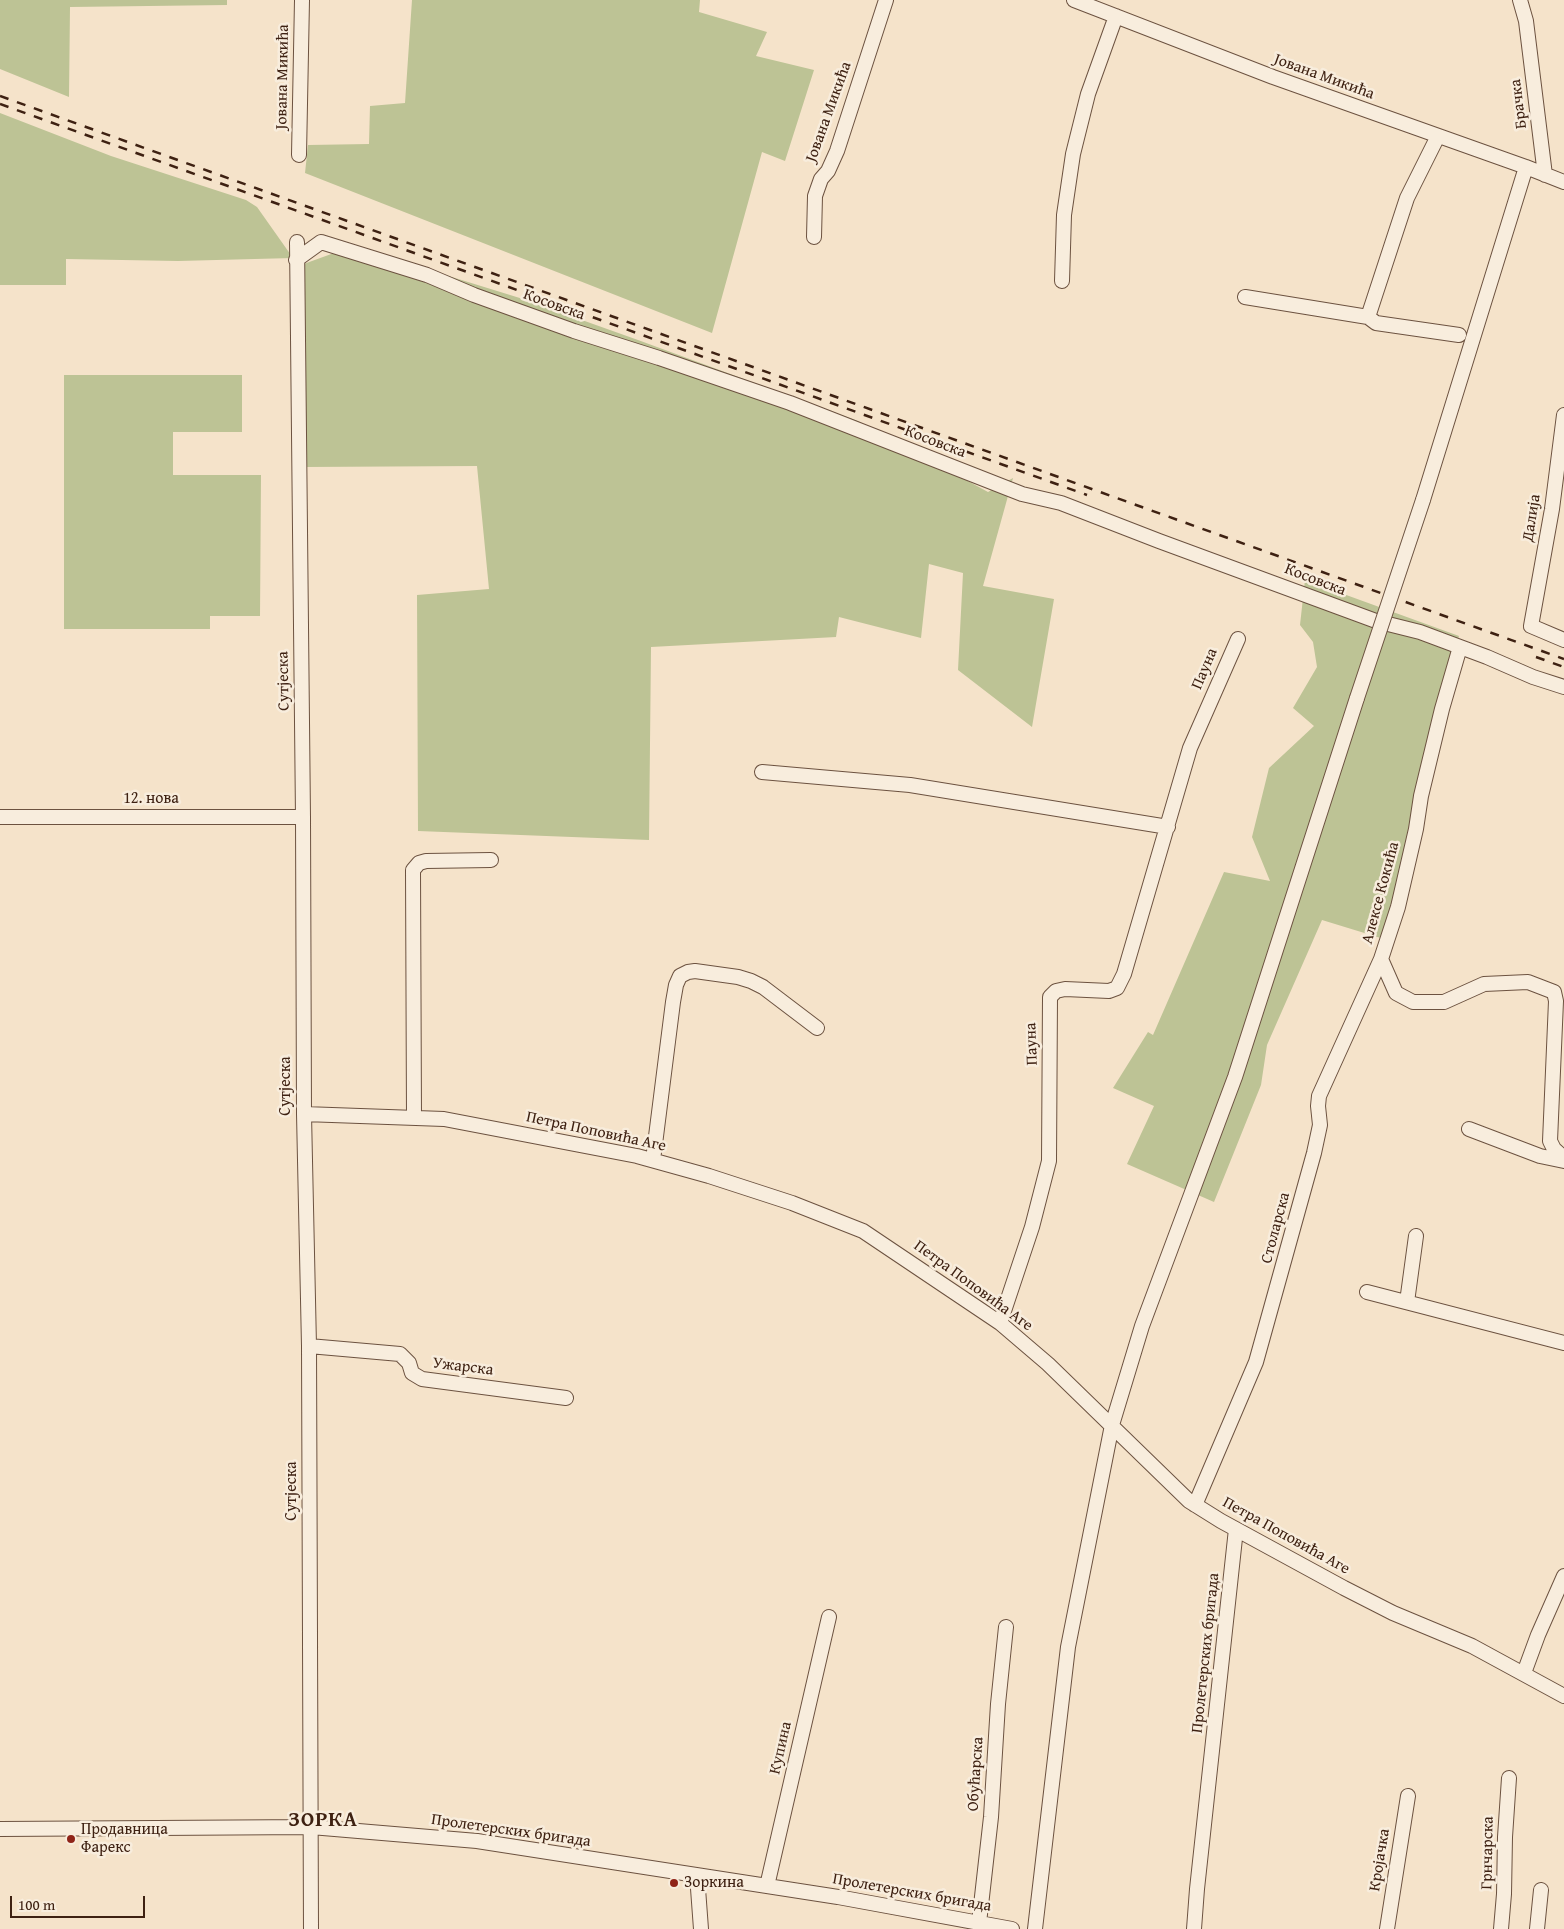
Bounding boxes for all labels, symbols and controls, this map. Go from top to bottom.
street label: Јована Микића [272,24,294,130]
street label: Јована Микића [1271,50,1377,104]
street label: Јована Микића [802,59,856,165]
street label: Брачка [1506,78,1532,130]
street label: Косовска [521,285,587,325]
street label: Косовска [902,422,968,462]
street label: Далија [1519,493,1545,543]
street label: Косовска [1282,560,1348,600]
street label: Пауна [1188,645,1222,693]
street label: Сутјеска [274,651,294,711]
street label: 12. нова [123,789,179,809]
street label: Алексе Кокића [1358,840,1404,946]
street label: Пауна [1022,1022,1042,1066]
street label: Сутјеска [276,1056,296,1116]
street label: Петра Поповића Аге [524,1108,668,1156]
street label: Столарска [1257,1190,1295,1266]
street label: Петра Поповића Аге [910,1236,1036,1336]
street label: Ужарска [432,1354,494,1380]
street label: Сутјеска [282,1461,302,1521]
street label: Петра Поповића Аге [1219,1493,1353,1579]
street label: Пролетерских бригада [1188,1572,1224,1734]
street label: Купина [766,1720,796,1776]
street label: Обућарска [964,1736,988,1812]
district label: ЗОРКА [288,1808,358,1834]
street label: Пролетерских бригада [430,1810,592,1852]
street label: Грнчарска [1478,1816,1498,1890]
place label: Продавница Фарекс [81,1820,168,1858]
street label: Кројачка [1366,1827,1394,1893]
marker: Продавница Фарекс [65,1833,77,1845]
street label: Пролетерских бригада [831,1870,993,1916]
place label: Зоркина [684,1873,744,1893]
marker: Зоркина [668,1877,680,1889]
scale bar [12,1886,148,1918]
text: 100 m [18,1894,55,1915]

